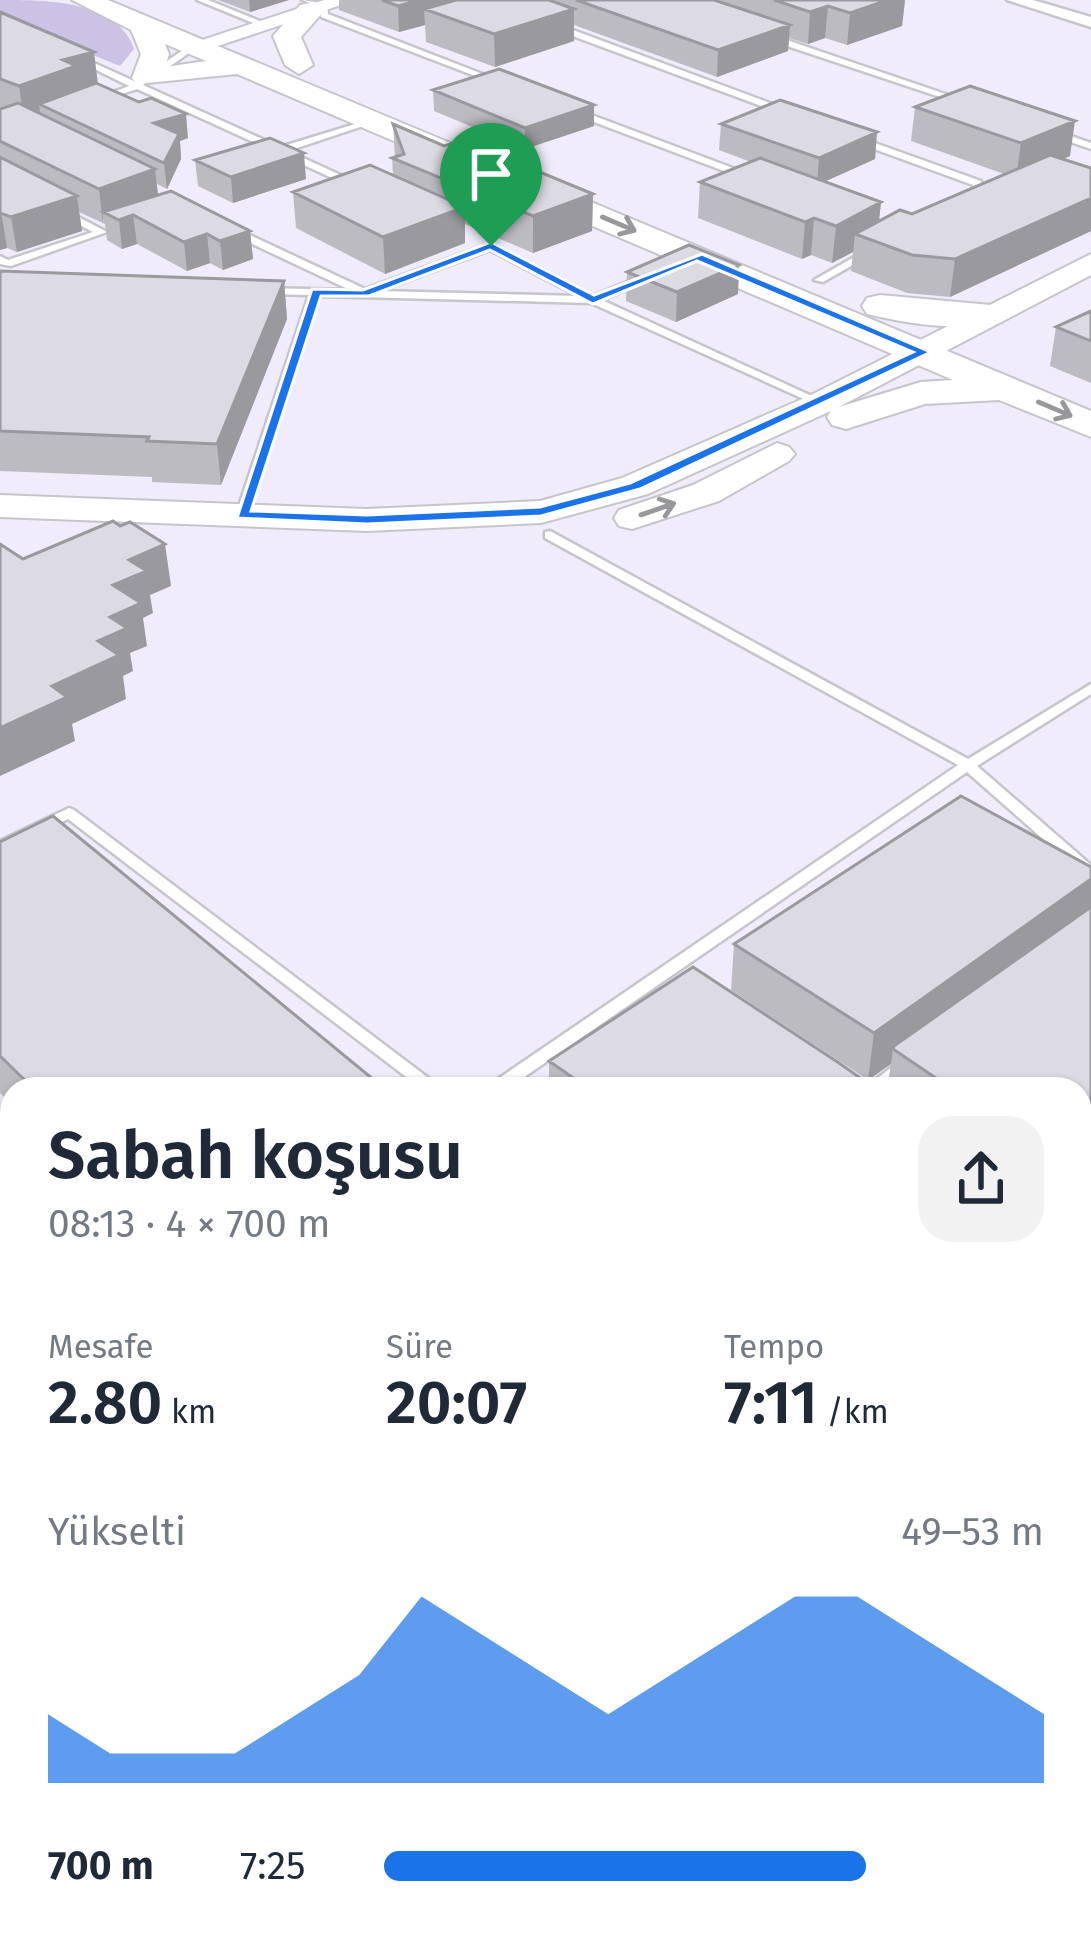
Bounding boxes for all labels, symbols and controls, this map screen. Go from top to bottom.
pin [440,123,542,246]
icon: arrive [458,141,524,207]
one-way arrow [600,215,637,236]
one-way arrow [1037,400,1073,422]
one-way arrow [639,497,676,518]
text: Sabah koşusu [48,1116,463,1195]
button: share [918,1116,1044,1242]
text: 08:13 · 4 × 700 m [48,1201,330,1247]
text: Mesafe [48,1327,153,1367]
text: Süre [386,1327,453,1367]
text: Tempo [724,1327,824,1367]
text: 2.80 [48,1367,162,1439]
text: 20:07 [386,1367,527,1439]
text: 7:11 [724,1367,818,1439]
text: km [162,1392,216,1432]
text: /km [818,1392,889,1432]
text: Yükselti [48,1509,186,1555]
text: 49–53 m [901,1509,1044,1555]
text: 700 m [48,1843,154,1889]
text: 7:25 [240,1843,306,1889]

